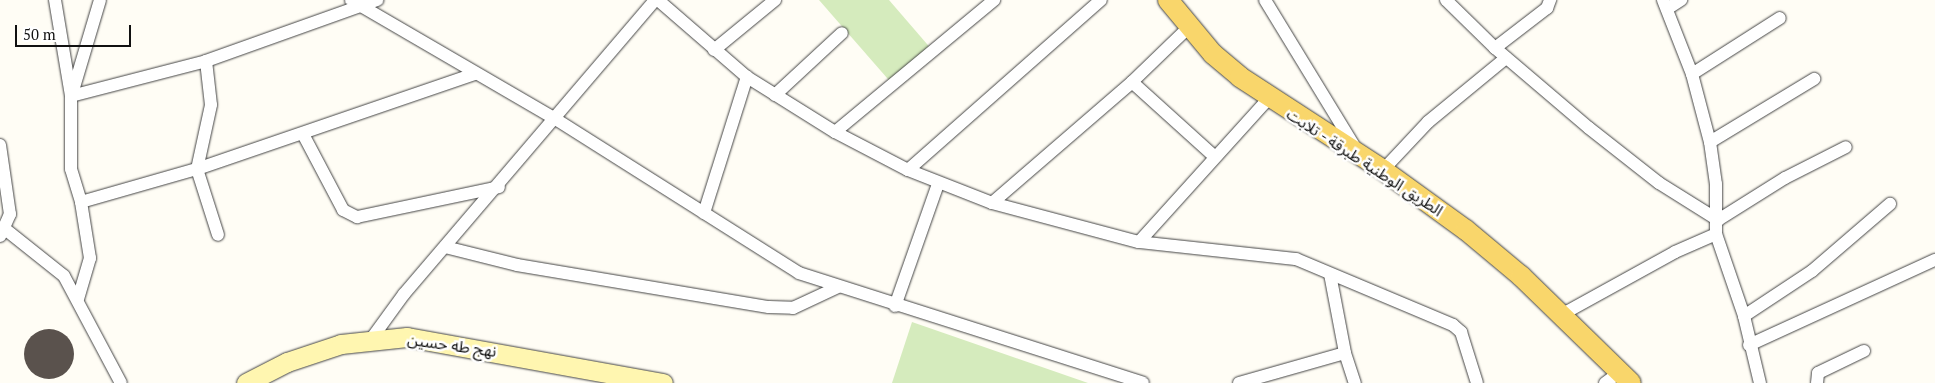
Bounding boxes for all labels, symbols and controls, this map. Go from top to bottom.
scale bar [18,15,134,47]
text: 50 m [23,24,56,44]
street label: الطريق الوطنية طبرقة - تلابت [1283,104,1447,220]
street label: نهج طه حسين [406,329,498,361]

